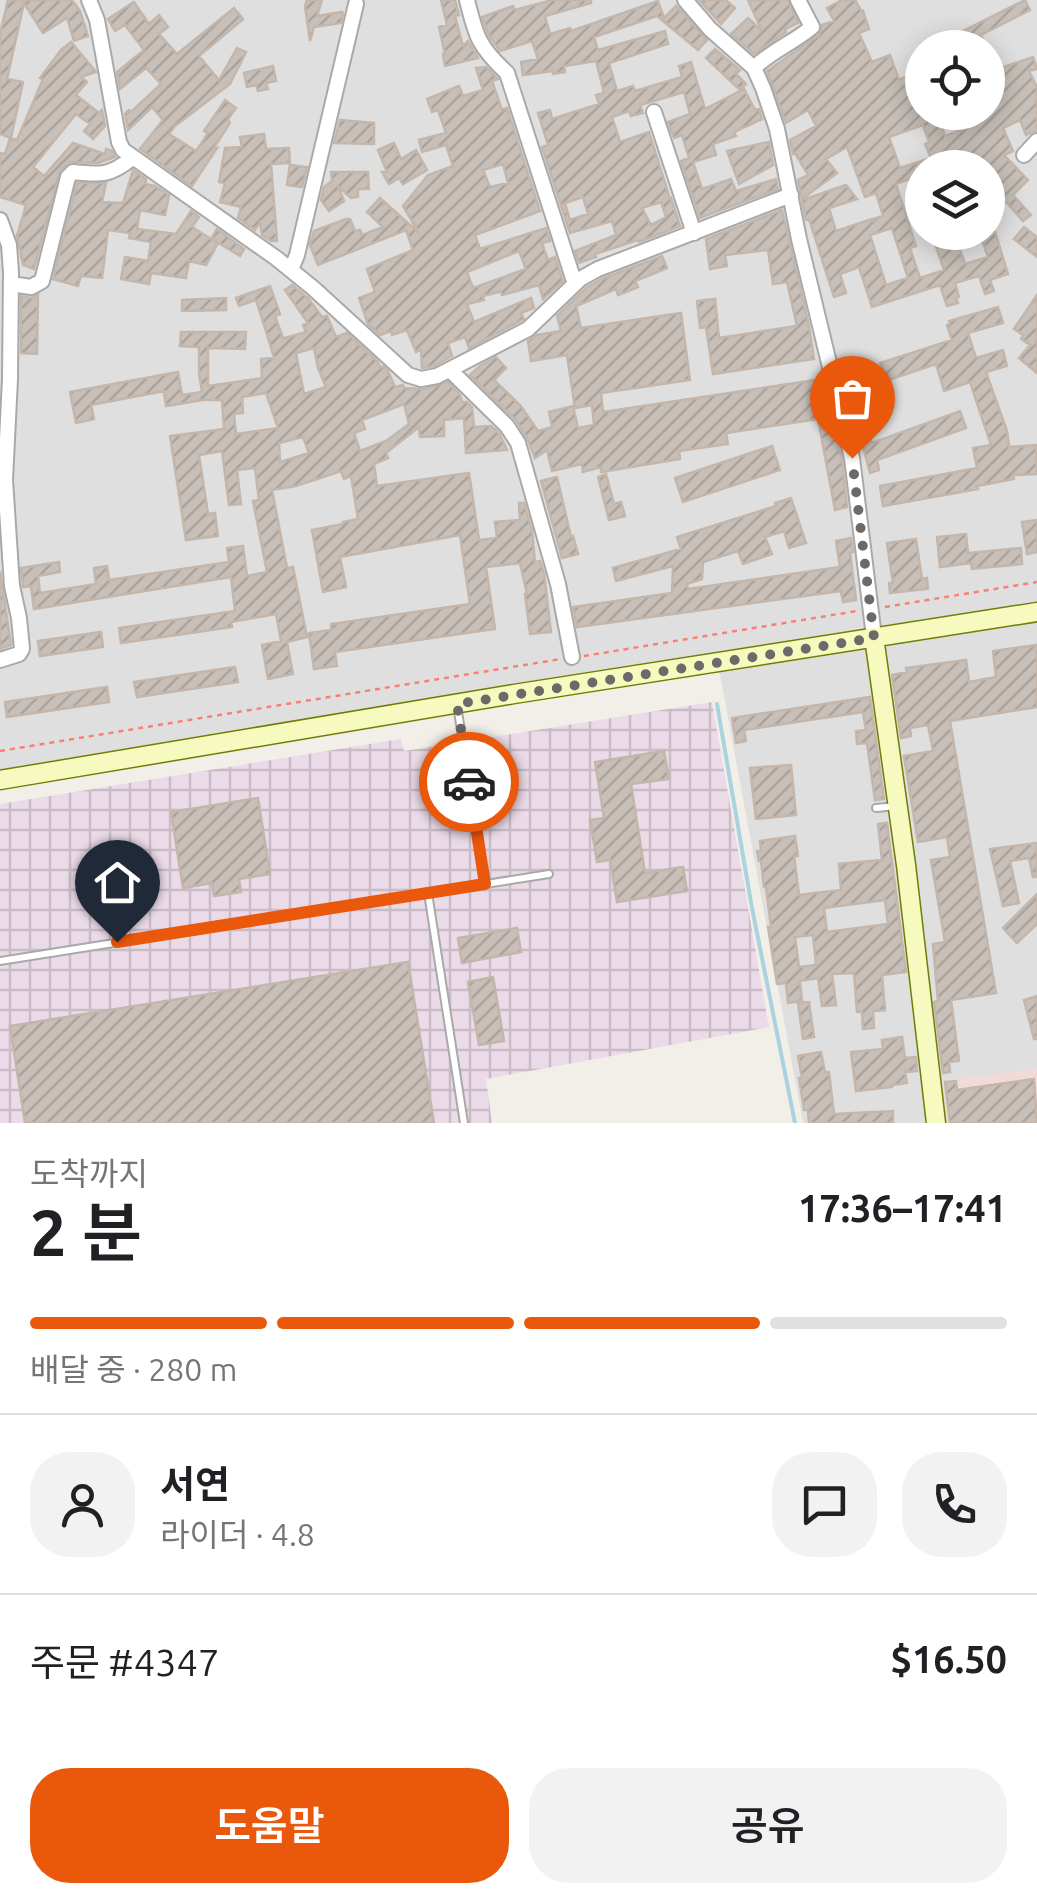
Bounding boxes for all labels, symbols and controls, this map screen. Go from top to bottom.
map controls [905,30,1005,250]
button: locate [905,30,1005,130]
button: layers [905,150,1005,250]
pin [810,356,895,459]
icon: bag [825,371,880,426]
courier [419,732,519,832]
icon: car [442,755,497,810]
pin [75,840,160,943]
icon: home [90,855,145,910]
text: 도착까지 [30,1155,148,1191]
text: 17:36–17:41 [798,1187,1007,1229]
text: 2 분 [30,1195,142,1268]
text: 배달 중 · 280 m [30,1351,237,1387]
button: person [30,1452,135,1557]
button: chat [772,1452,877,1557]
button: phone [902,1452,1007,1557]
text: 서연 [160,1463,230,1505]
text: 라이더 · 4.8 [160,1516,315,1552]
text: $16.50 [890,1638,1007,1680]
text: 주문 #4347 [30,1641,219,1683]
button: 도움말 [30,1768,509,1883]
button: 공유 [529,1768,1007,1883]

